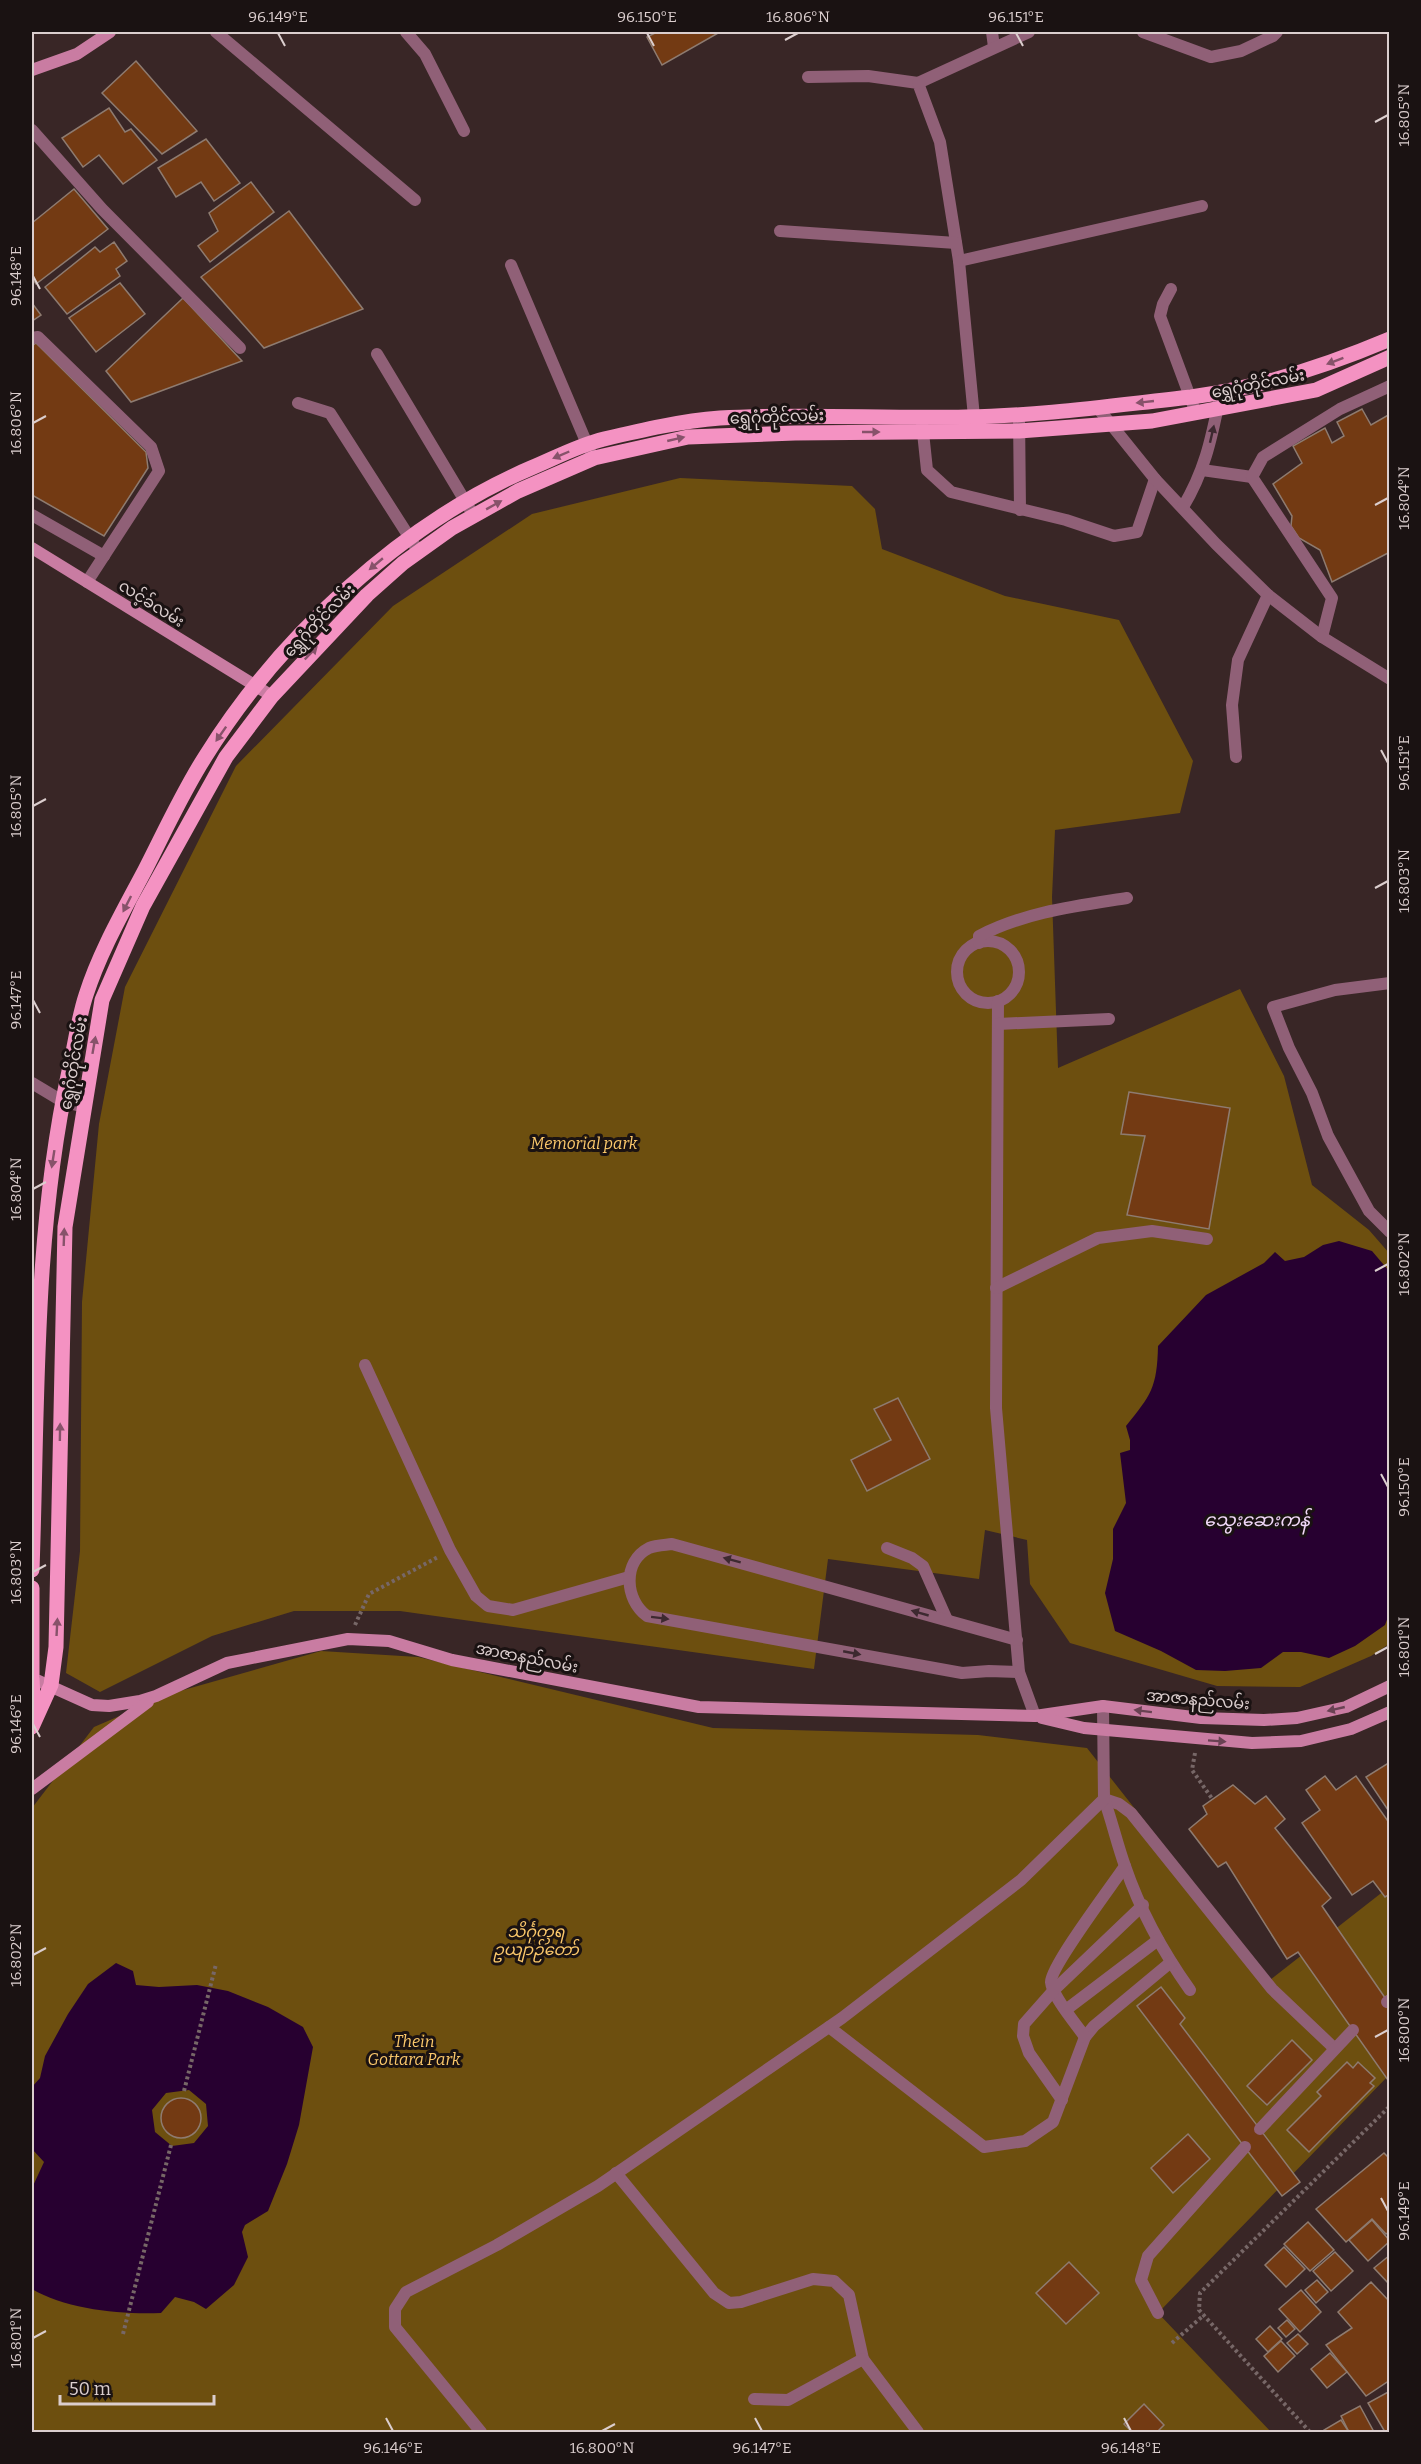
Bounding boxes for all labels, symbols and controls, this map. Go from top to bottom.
text: 96.149°E [248,8,308,26]
text: 96.150°E [617,8,677,26]
text: 16.806°N [766,8,830,26]
text: 96.151°E [988,8,1044,26]
text: 16.805°N [1395,83,1413,146]
text: 96.148°E [7,246,25,306]
one-way arrow [1326,356,1344,366]
street label: ရွှေဂုံတိုင်လမ်း [1210,363,1307,407]
text: 16.806°N [7,391,25,455]
one-way arrow [1136,397,1155,407]
street label: ရွှေဂုံတိုင်လမ်း [729,403,825,433]
one-way arrow [1207,425,1217,443]
one-way arrow [861,427,880,437]
one-way arrow [667,434,686,444]
one-way arrow [553,451,570,460]
text: 16.804°N [1395,466,1413,530]
one-way arrow [486,500,503,510]
one-way arrow [368,558,384,571]
street label: လင့်ခ်လမ်း [115,574,189,632]
street label: ရွှေဂုံတိုင်လမ်း [278,578,363,664]
one-way arrow [304,647,318,661]
one-way arrow [215,725,227,741]
text: 96.151°E [1395,735,1413,791]
text: 16.805°N [7,774,25,837]
text: 16.803°N [1395,849,1413,913]
one-way arrow [122,896,132,913]
text: 96.147°E [7,971,25,1029]
street label: ရွှေဂုံတိုင်လမ်း [54,1015,96,1112]
one-way arrow [90,1035,99,1054]
park label: Memorial park [531,1134,638,1153]
one-way arrow [49,1150,58,1169]
text: 16.804°N [7,1157,25,1221]
one-way arrow [60,1228,69,1247]
text: 16.802°N [1395,1232,1413,1296]
one-way arrow [55,1423,65,1442]
text: 96.150°E [1395,1457,1413,1517]
water label: သွေးဆေးကန် [1204,1507,1313,1535]
text: 16.803°N [7,1540,25,1604]
one-way arrow [723,1555,741,1564]
one-way arrow [911,1607,929,1617]
one-way arrow [651,1613,670,1623]
text: 16.801°N [1395,1617,1413,1677]
one-way arrow [52,1618,61,1637]
street label: အာဇာနည်လမ်း [473,1636,580,1681]
one-way arrow [842,1649,861,1658]
street label: အာဇာနည်လမ်း [1145,1684,1251,1717]
text: 96.146°E [7,1694,25,1754]
one-way arrow [1326,1705,1345,1714]
one-way arrow [1133,1706,1152,1715]
one-way arrow [1208,1737,1227,1746]
park label: သိင်္ဂုတ္တရ ဥယျာဉ်တော် [493,1920,580,1963]
text: 16.802°N [7,1923,25,1987]
text: 16.800°N [1395,1998,1413,2062]
park label: Thein Gottara Park [368,2032,461,2069]
text: 96.149°E [1395,2181,1413,2241]
text: 16.801°N [7,2308,25,2368]
scale bar [60,2368,214,2406]
text: 50 m [69,2378,111,2400]
text: 96.146°E [363,2439,423,2457]
text: 16.800°N [570,2439,634,2457]
text: 96.147°E [733,2439,791,2457]
text: 96.148°E [1101,2439,1161,2457]

